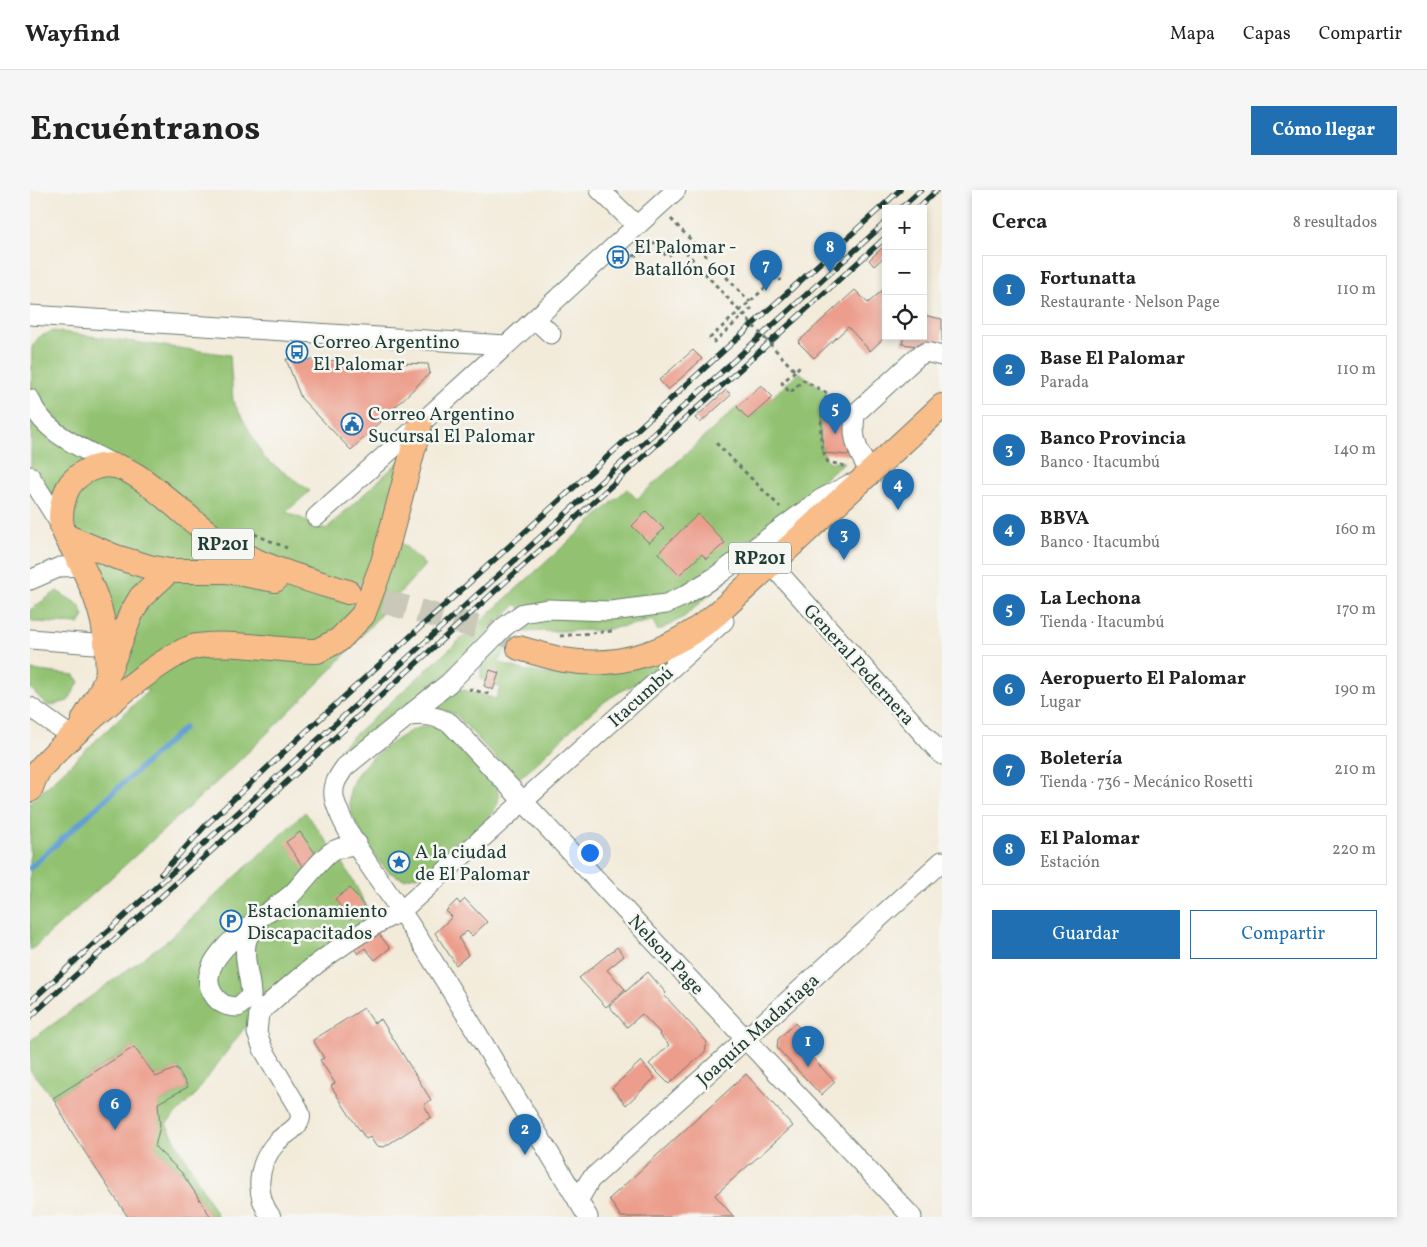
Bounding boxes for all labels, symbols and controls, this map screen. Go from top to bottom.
text: Wayfind [25,18,120,52]
text: Mapa [1170,22,1215,47]
text: Capas [1243,22,1291,47]
text: Compartir [1319,22,1402,47]
text: Encuéntranos [30,106,260,154]
button: Cómo llegar [1251,106,1397,155]
map controls [882,205,927,340]
button: + [882,205,927,250]
text: Cerca [992,208,1047,237]
text: 8 resultados [1293,212,1377,234]
pin: 8 [814,232,846,273]
place label: El Palomar - Batallón 601 [634,235,737,283]
bus stop icon: El Palomar - Batallón 601 [606,245,630,269]
pin: 7 [750,250,782,291]
button: − [882,250,927,295]
text: Fortunatta [1040,266,1136,292]
text: 1 [1006,279,1012,301]
text: 110 m [1337,279,1376,301]
text: Restaurante · Nelson Page [1040,292,1220,314]
button: locate [882,295,927,340]
place label: Correo Argentino El Palomar [313,330,460,378]
bus stop icon: Correo Argentino El Palomar [285,340,309,364]
text: Base El Palomar [1040,346,1185,372]
text: 2 [1005,359,1013,381]
text: 110 m [1337,359,1376,381]
text: Parada [1040,372,1089,394]
pin: 5 [819,393,851,434]
place label: Correo Argentino Sucursal El Palomar [368,402,535,450]
public building icon: Correo Argentino Sucursal El Palomar [340,412,364,436]
text: Banco Provincia [1040,426,1186,452]
text: 3 [1005,439,1013,461]
text: 140 m [1334,439,1376,461]
text: Banco · Itacumbú [1040,452,1160,474]
pin: 4 [882,469,914,510]
text: BBVA [1040,506,1089,532]
pin: 3 [828,519,860,560]
text: 4 [1004,519,1014,541]
text: 160 m [1335,519,1376,541]
road number: RP201 [192,528,254,559]
text: Banco · Itacumbú [1040,532,1160,554]
road number: RP201 [729,542,791,573]
text: La Lechona [1040,586,1141,612]
street label: General Pedernera [797,599,920,732]
text: 5 [1005,599,1013,621]
text: 170 m [1336,599,1376,621]
text: Tienda · Itacumbú [1040,612,1164,634]
street label: Itacumbú [603,661,680,734]
text: Aeropuerto El Palomar [1040,666,1246,692]
text: 6 [1005,679,1013,701]
text: 190 m [1334,679,1376,701]
text: Lugar [1040,692,1081,714]
text: Boletería [1040,746,1123,772]
text: 7 [1005,759,1013,781]
text: 210 m [1334,759,1376,781]
text: Tienda · 736 - Mecánico Rosetti [1040,772,1253,794]
text: El Palomar [1040,826,1140,852]
text: 8 [1005,839,1013,861]
text: 220 m [1332,839,1376,861]
place label: A la ciudad de El Palomar [415,840,530,888]
your location [577,840,603,866]
place icon: A la ciudad de El Palomar [387,850,411,874]
text: Estación [1040,852,1100,874]
place label: Estacionamiento Discapacitados [247,899,387,947]
parking icon: Estacionamiento Discapacitados [219,909,243,933]
street label: Nelson Page [621,909,710,1001]
button: Guardar [992,910,1180,959]
button: Compartir [1190,910,1377,959]
street label: Joaquín Madariaga [691,968,826,1093]
pin: 1 [792,1026,824,1067]
pin: 6 [99,1089,131,1130]
pin: 2 [509,1114,541,1155]

